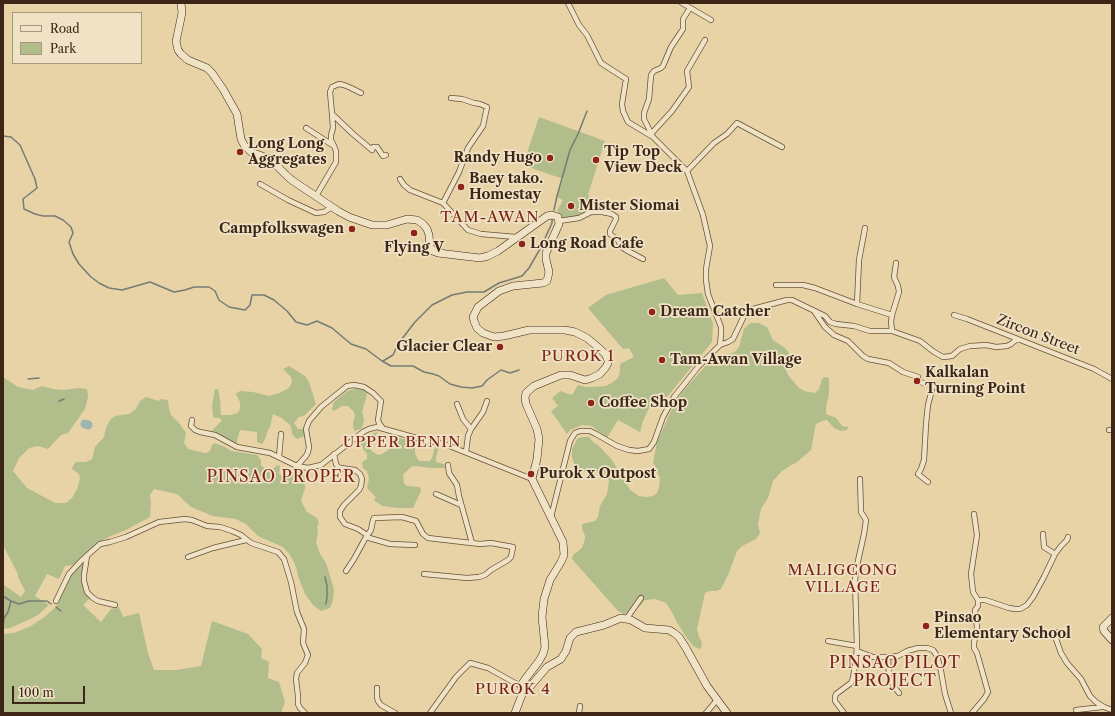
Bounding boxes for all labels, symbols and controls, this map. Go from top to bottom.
legend [12,12,142,64]
text: Road [50,21,80,36]
text: Park [50,41,76,56]
place label: Long Long Aggregates [248,136,327,168]
place label: Tip Top View Deck [604,144,682,176]
marker: Long Long Aggregates [235,147,245,157]
place label: Randy Hugo [453,150,542,166]
marker: Randy Hugo [545,153,555,163]
marker: Tip Top View Deck [591,155,601,165]
place label: Baey tako. Homestay [469,171,543,204]
marker: Baey tako. Homestay [456,182,466,192]
place label: Mister Siomai [579,198,680,214]
marker: Mister Siomai [566,201,576,211]
district label: TAM-AWAN [440,209,540,227]
place label: Campfolkswagen [219,221,344,237]
marker: Campfolkswagen [347,224,357,234]
marker: Flying V [409,228,419,238]
place label: Long Road Cafe [530,236,644,252]
marker: Long Road Cafe [517,239,527,249]
place label: Flying V [384,240,444,256]
place label: Dream Catcher [660,304,770,320]
marker: Dream Catcher [647,307,657,317]
street label: Zircon Street [994,311,1082,359]
place label: Glacier Clear [396,339,492,355]
marker: Glacier Clear [495,342,505,352]
district label: PUROK 1 [541,348,615,366]
place label: Tam-Awan Village [670,352,802,368]
marker: Tam-Awan Village [657,355,667,365]
place label: Kalkalan Turning Point [925,365,1026,398]
marker: Kalkalan Turning Point [912,376,922,386]
place label: Coffee Shop [599,395,687,411]
marker: Coffee Shop [586,398,596,408]
district label: UPPER BENIN [343,434,461,452]
place label: Purok x Outpost [539,466,656,482]
district label: PINSAO PROPER [206,467,356,487]
marker: Purok x Outpost [526,469,536,479]
district label: MALIGCONG VILLAGE [788,562,898,597]
place label: Pinsao Elementary School [934,610,1071,642]
marker: Pinsao Elementary School [921,621,931,631]
district label: PINSAO PILOT PROJECT [829,653,961,691]
scale bar [14,678,87,704]
district label: PUROK 4 [475,681,551,699]
text: 100 m [19,685,54,700]

